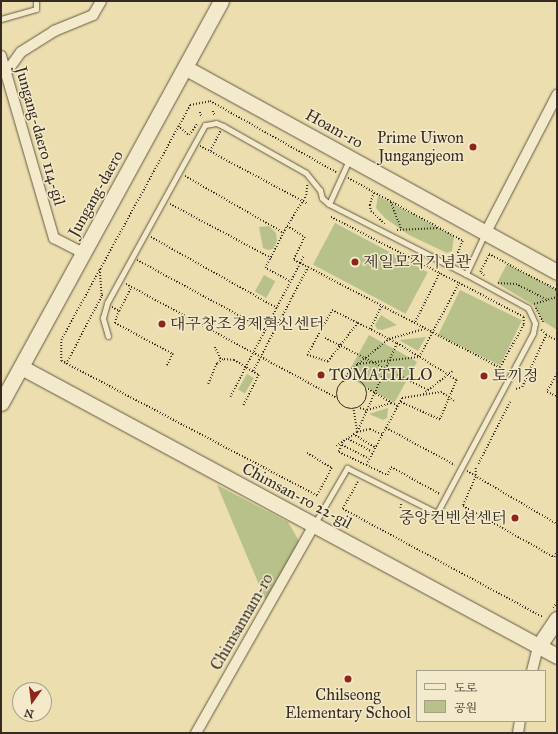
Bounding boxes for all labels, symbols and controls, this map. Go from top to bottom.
street label: Jungang-daero 114-gil [11,64,69,208]
street label: Hoam-ro [302,105,366,153]
place label: Prime Uiwon Jungangjeom [377,128,464,166]
marker: Prime Uiwon Jungangjeom [467,141,479,153]
street label: Jungang-daero [64,147,128,241]
place label: 제일모직기념관 [363,252,471,272]
marker: 제일모직기념관 [350,257,360,267]
place label: 대구창조경제혁신센터 [170,314,325,334]
marker: 대구창조경제혁신센터 [157,319,167,329]
place label: TOMATILLO [329,365,432,385]
place label: 토끼정 [492,366,538,386]
marker: TOMATILLO [316,370,326,380]
marker: 토끼정 [479,371,489,381]
street label: Chimsan-ro 22-gil [239,459,355,533]
place label: 중앙컨벤션센터 [399,508,507,528]
marker: 중앙컨벤션센터 [510,513,520,523]
street label: Chimsannam-ro [207,570,277,674]
legend [416,670,546,722]
marker: Chilseong Elementary School [343,674,353,684]
text: 도로 [454,681,477,695]
north arrow [12,682,52,722]
place label: Chilseong Elementary School [285,685,411,723]
text: 공원 [454,701,477,715]
text: N [23,706,35,721]

